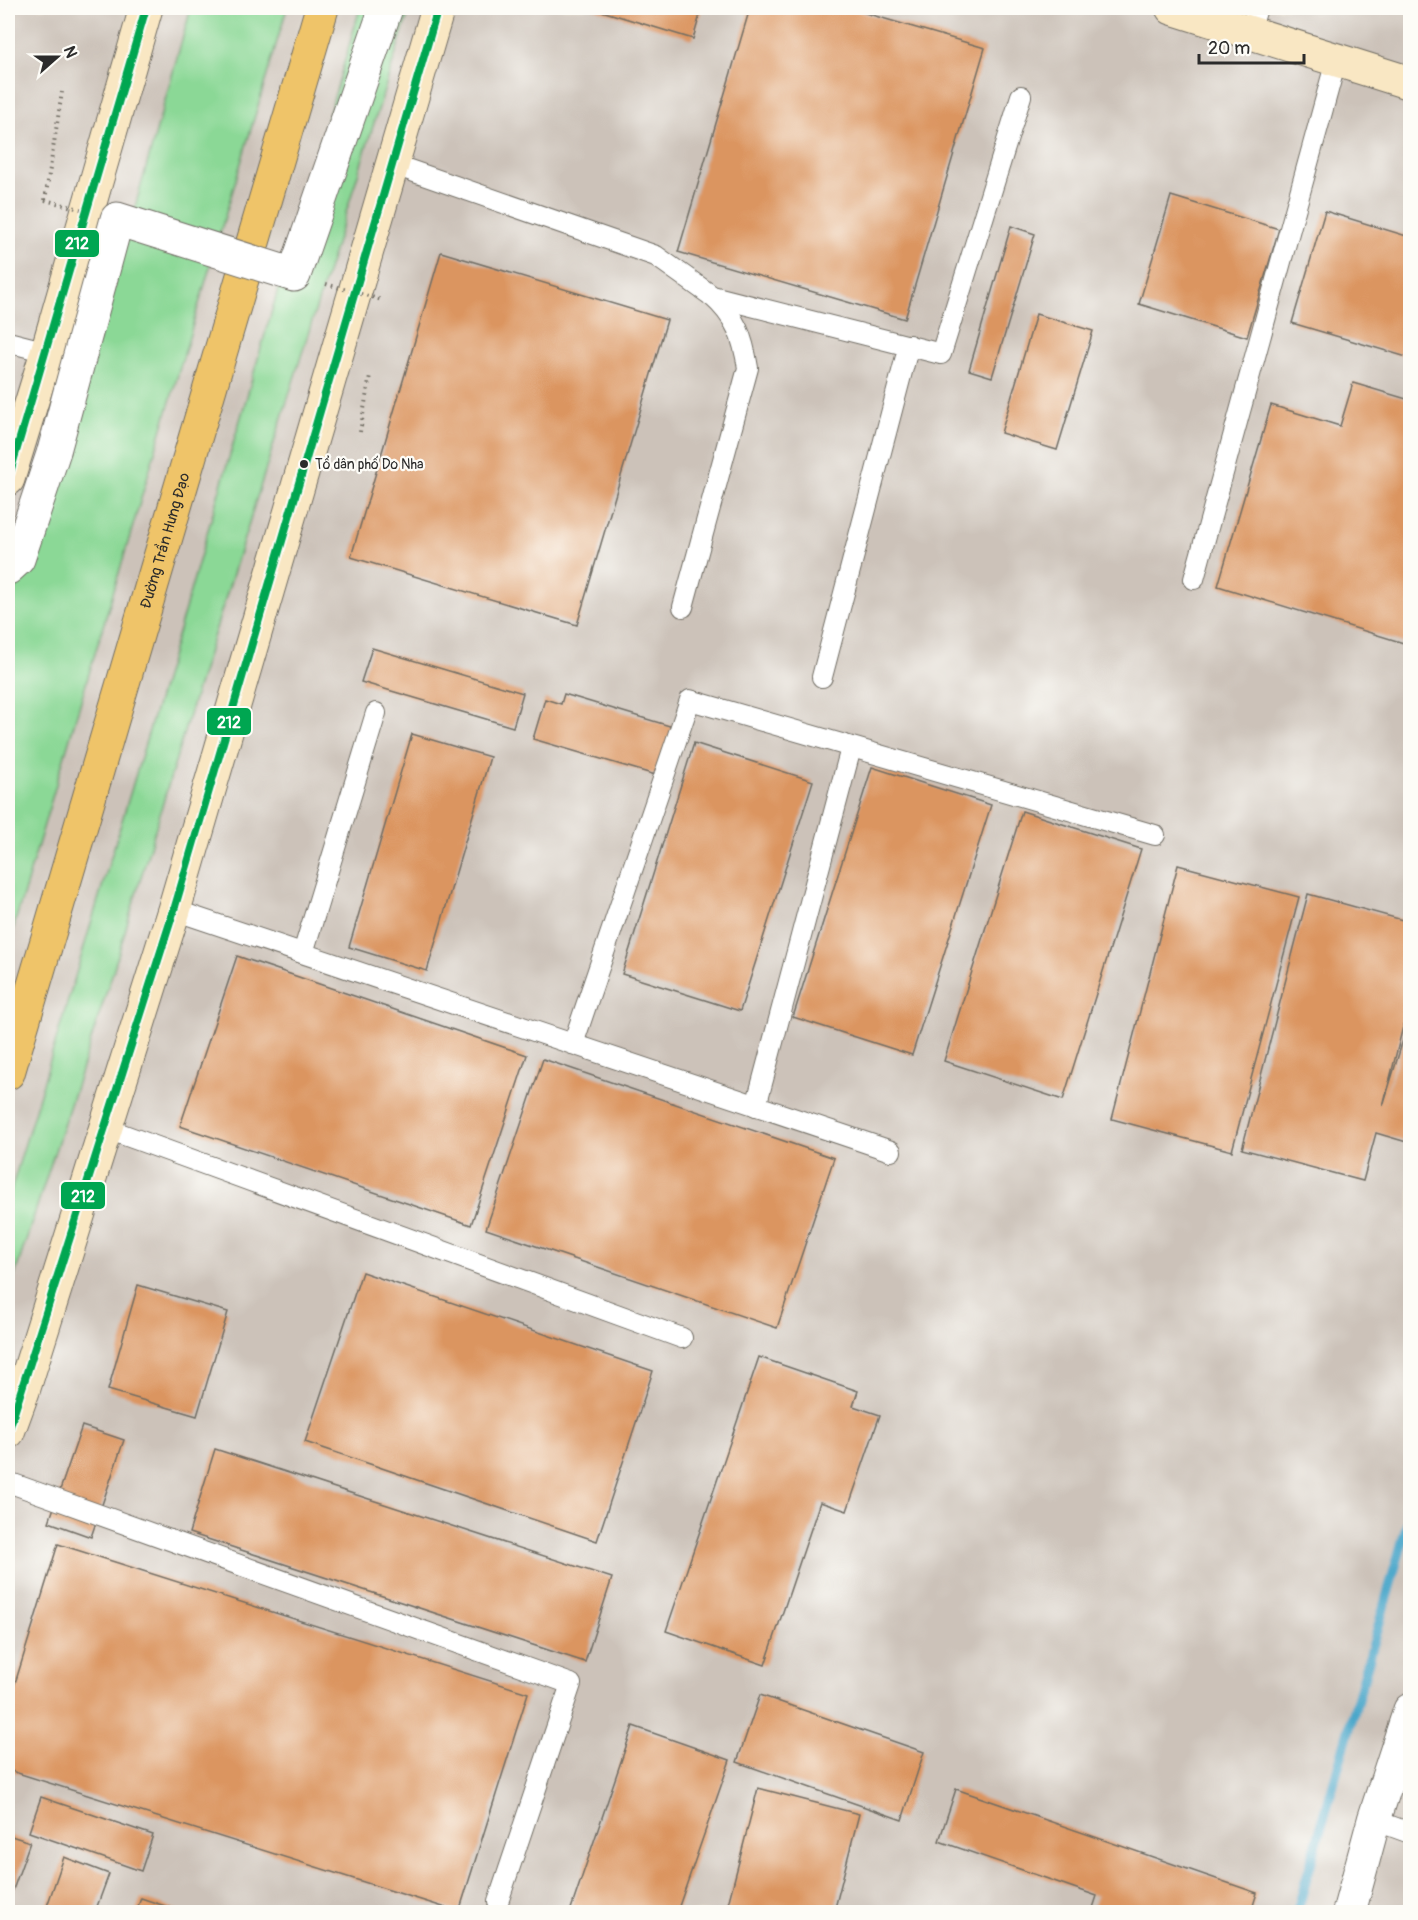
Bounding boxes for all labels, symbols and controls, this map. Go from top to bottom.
north arrow [27,27,87,87]
scale bar [1199,27,1304,65]
text: 20 m [1208,37,1250,60]
text: N [59,43,81,61]
line badge: 212 [54,229,100,258]
text: 212 [65,234,89,254]
place label: Tổ dân phố Do Nha [315,455,424,473]
marker: Tổ dân phố Do Nha [298,458,310,470]
street label: Đường Trần Hưng Đạo [136,471,194,611]
line badge: 212 [206,707,252,736]
text: 212 [217,713,241,733]
line badge: 212 [60,1181,106,1210]
text: 212 [71,1187,95,1207]

